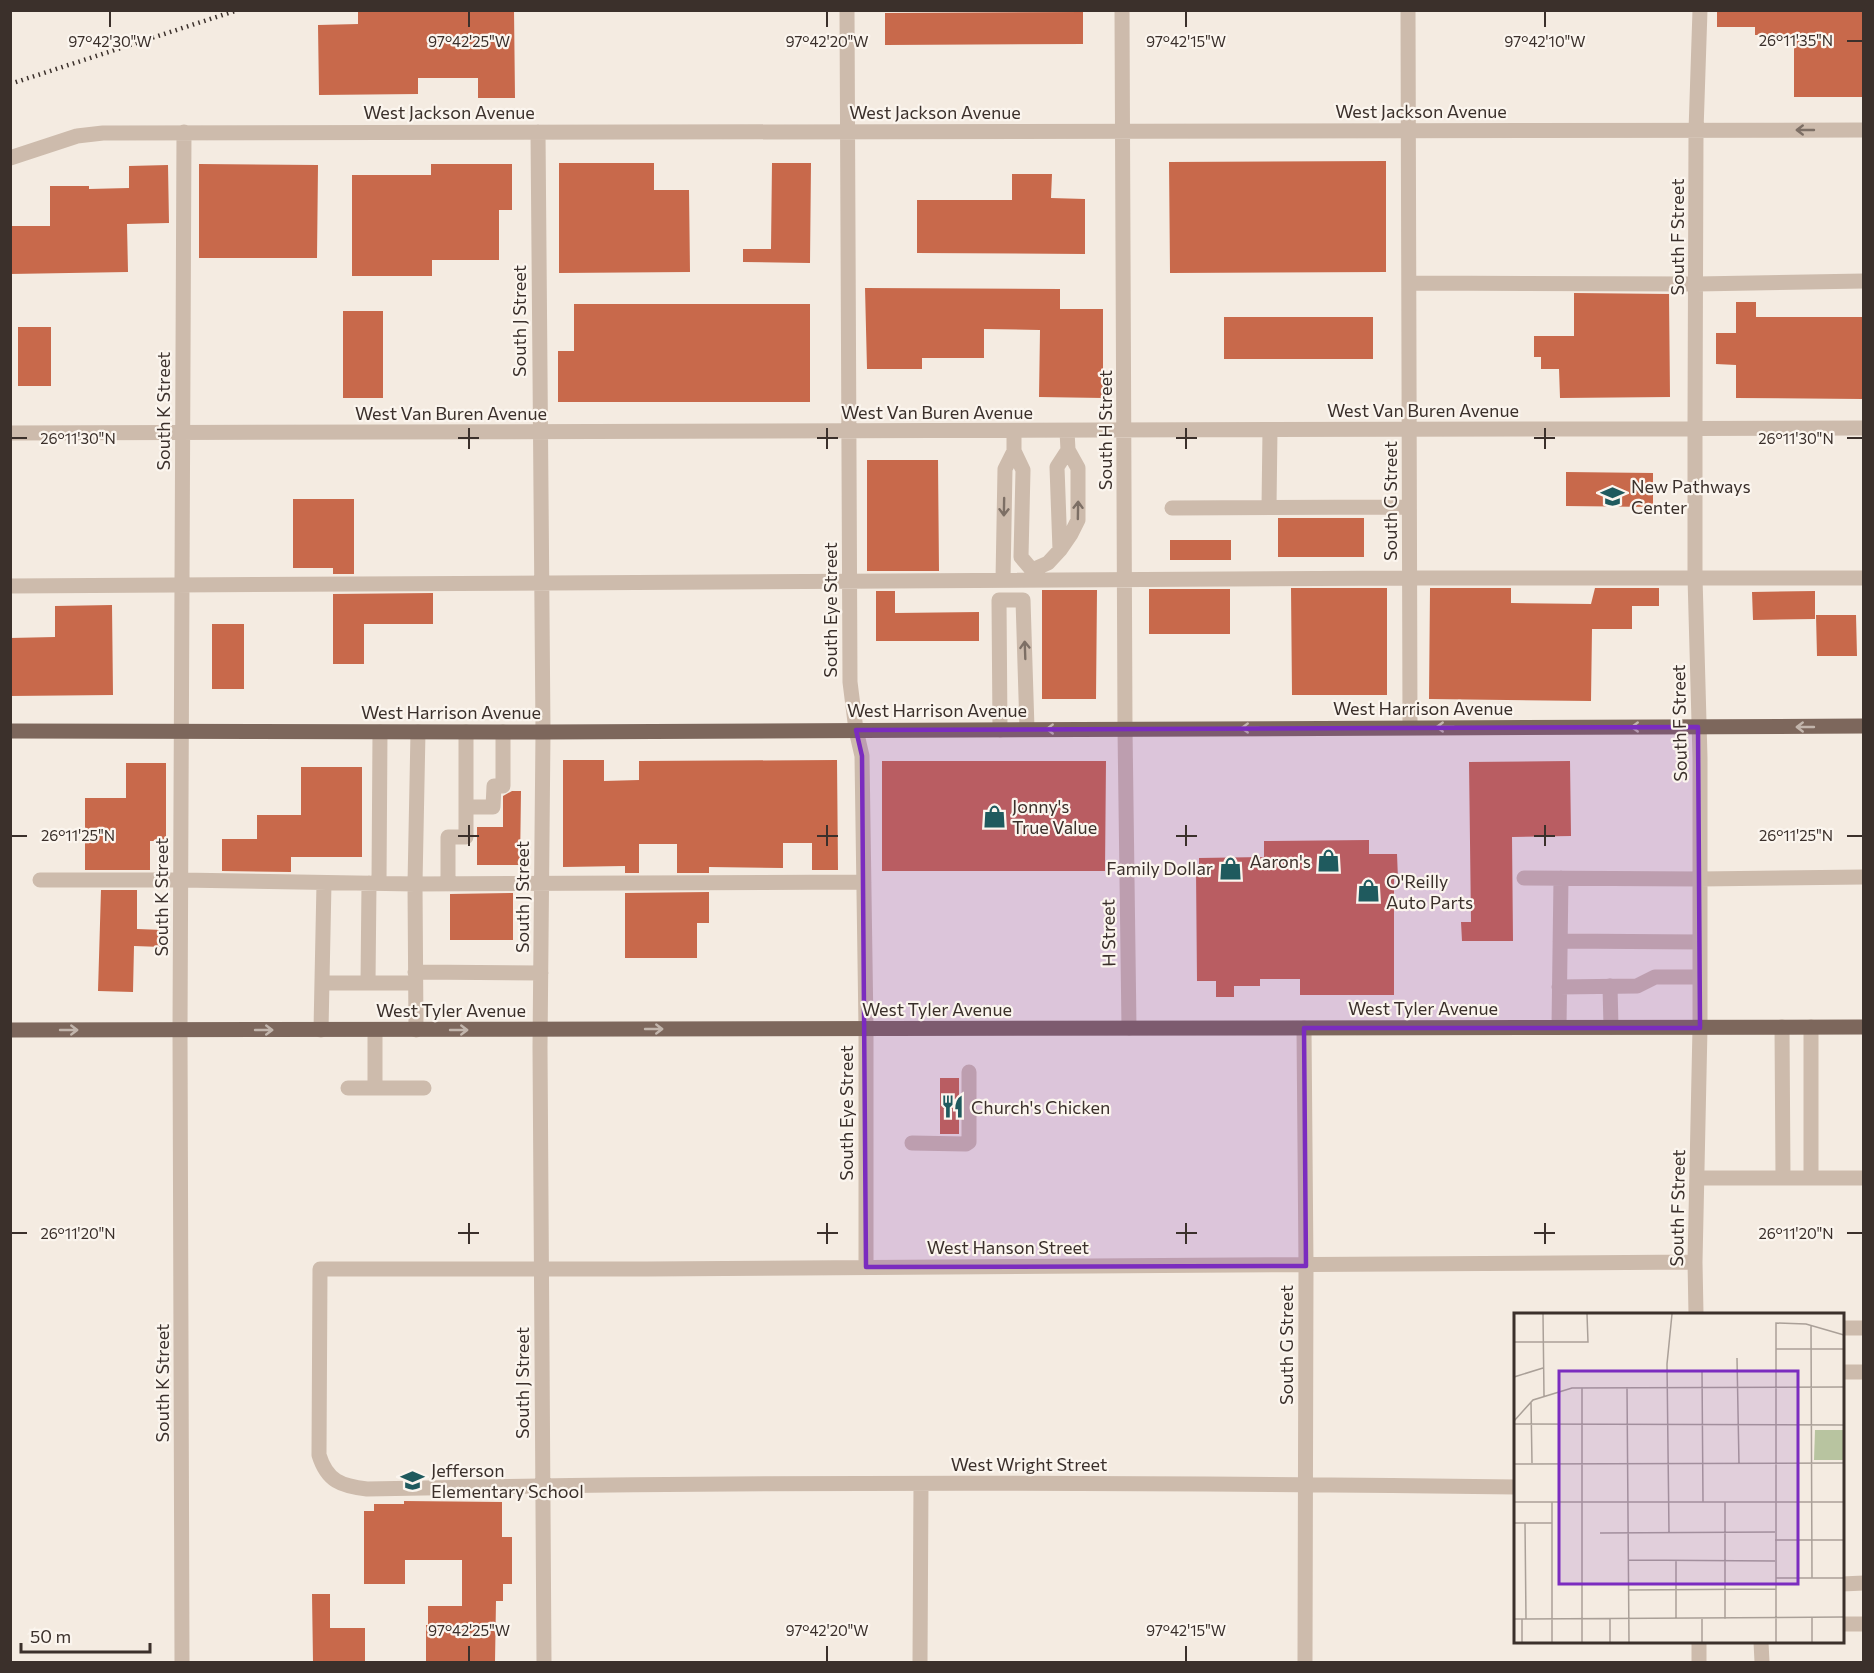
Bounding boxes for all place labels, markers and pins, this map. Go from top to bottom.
place label: New Pathways Center [1631,475,1751,518]
school or university icon: New Pathways Center [1600,483,1626,509]
place label: Jonny's True Value [1012,795,1097,838]
shop icon: Jonny's True Value [981,803,1007,829]
shop icon: Aaron's [1316,848,1342,874]
place label: Aaron's [1250,850,1311,872]
shop icon: Family Dollar [1218,855,1244,881]
place label: Family Dollar [1106,857,1213,879]
place label: O'Reilly Auto Parts [1386,870,1473,913]
shop icon: O'Reilly Auto Parts [1355,878,1381,904]
restaurant icon: Church's Chicken [940,1094,966,1120]
place label: Church's Chicken [971,1096,1110,1118]
place label: Jefferson Elementary School [431,1459,584,1502]
school or university icon: Jefferson Elementary School [400,1467,426,1493]

